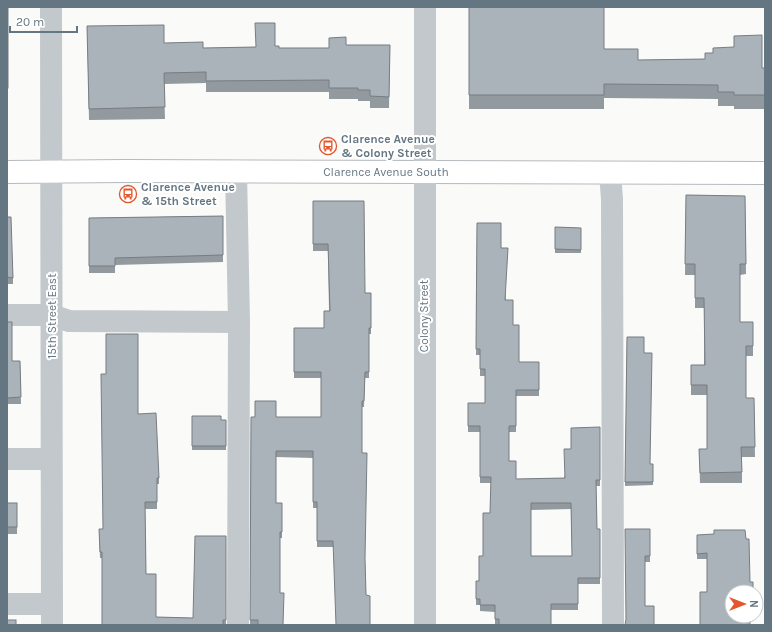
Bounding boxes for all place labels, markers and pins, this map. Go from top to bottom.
place label: Clarence Avenue & Colony Street [341,132,435,160]
bus stop icon: Clarence Avenue & Colony Street [318,136,338,156]
place label: Clarence Avenue & 15th Street [141,180,235,208]
bus stop icon: Clarence Avenue & 15th Street [118,184,138,204]

